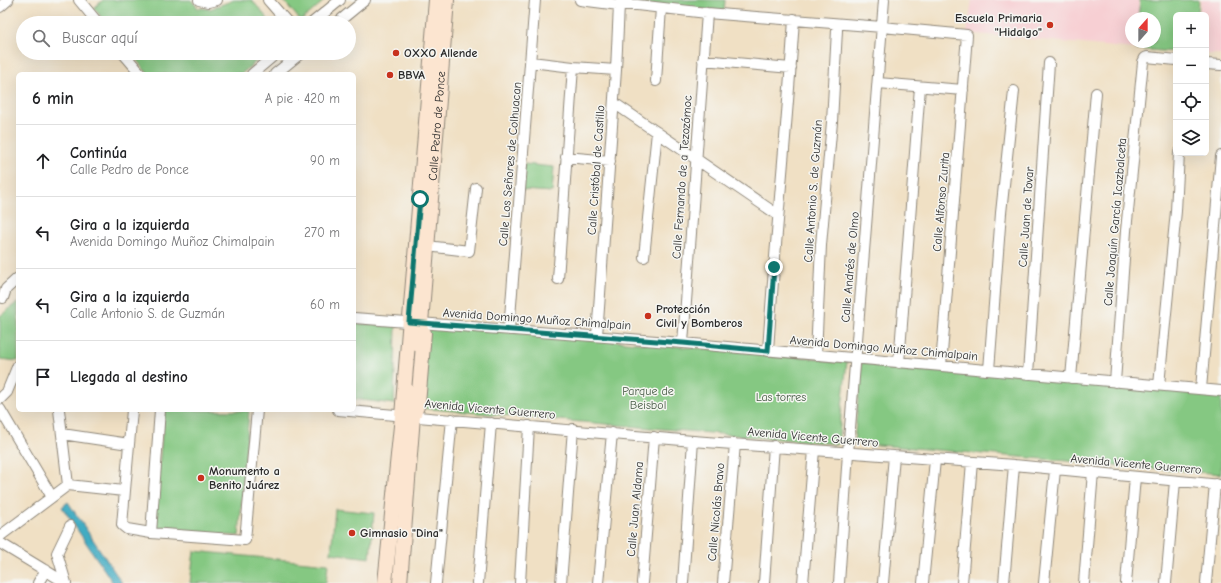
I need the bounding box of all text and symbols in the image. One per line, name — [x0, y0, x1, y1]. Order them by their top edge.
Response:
place label: Escuela Primaria "Hidalgo" — [955, 11, 1042, 39]
north arrow — [1125, 12, 1161, 48]
map controls — [1173, 12, 1209, 156]
button: + — [1173, 12, 1209, 48]
search box — [16, 16, 356, 60]
marker: Escuela Primaria "Hidalgo" — [1045, 20, 1055, 30]
icon: search — [30, 27, 52, 49]
text: Buscar aquí — [62, 29, 138, 47]
place label: OXXO Allende — [404, 46, 478, 60]
marker: OXXO Allende — [391, 48, 401, 58]
button: − — [1173, 48, 1209, 84]
place label: BBVA — [398, 68, 425, 82]
marker: BBVA — [385, 70, 395, 80]
street label: Calle Pedro de Ponce — [425, 71, 448, 181]
street label: Calle Los Señores de Colhuacan — [496, 81, 524, 247]
button: locate — [1173, 84, 1209, 120]
text: 6 min — [32, 89, 74, 108]
text: A pie · 420 m — [265, 91, 340, 106]
street label: Calle Fernando de a Tezozómoc — [669, 94, 695, 259]
street label: Calle Cristóbal de Castillo — [584, 105, 608, 235]
street label: Calle Antonio S. de Guzmán — [801, 119, 825, 263]
button: layers — [1173, 120, 1209, 156]
street label: Calle Joaquín García Icazbalceta — [1101, 137, 1129, 307]
text: Continúa — [70, 144, 127, 162]
icon: ahead — [32, 150, 54, 172]
street label: Calle Alfonso Zurita — [930, 152, 952, 252]
text: 90 m — [310, 153, 340, 168]
text: Calle Pedro de Ponce — [70, 162, 189, 177]
street label: Calle Juan de Tovar — [1016, 166, 1037, 268]
route start — [411, 190, 429, 208]
street label: Calle Andrés de Olmo — [838, 211, 862, 323]
text: Gira a la izquierda — [70, 216, 190, 234]
icon: left — [32, 222, 54, 244]
text: 270 m — [304, 225, 340, 240]
text: Avenida Domingo Muñoz Chimalpain — [70, 234, 275, 249]
route end — [765, 258, 783, 276]
text: Gira a la izquierda — [70, 288, 190, 306]
icon: left — [32, 294, 54, 316]
text: 60 m — [310, 297, 340, 312]
place label: Protección Civil y Bomberos — [656, 302, 742, 330]
street label: Avenida Domingo Muñoz Chimalpain — [442, 305, 632, 333]
text: Calle Antonio S. de Guzmán — [70, 306, 225, 321]
marker: Protección Civil y Bomberos — [643, 311, 653, 321]
street label: Avenida Domingo Muñoz Chimalpain — [789, 333, 979, 363]
icon: arrive — [32, 366, 54, 388]
text: Llegada al destino — [70, 368, 188, 386]
park label: Parque de Beisbol — [622, 384, 674, 412]
park label: Las torres — [756, 390, 806, 404]
street label: Avenida Vicente Guerrero — [424, 396, 556, 422]
street label: Avenida Vicente Guerrero — [747, 424, 879, 450]
street label: Avenida Vicente Guerrero — [1070, 451, 1202, 477]
street label: Calle Juan Aldama — [624, 461, 646, 557]
street label: Calle Nicolás Bravo — [705, 462, 727, 562]
place label: Monumento a Benito Juárez — [209, 464, 280, 492]
marker: Monumento a Benito Juárez — [196, 473, 206, 483]
place label: Gimnasio "Dina" — [360, 526, 443, 540]
marker: Gimnasio "Dina" — [347, 528, 357, 538]

